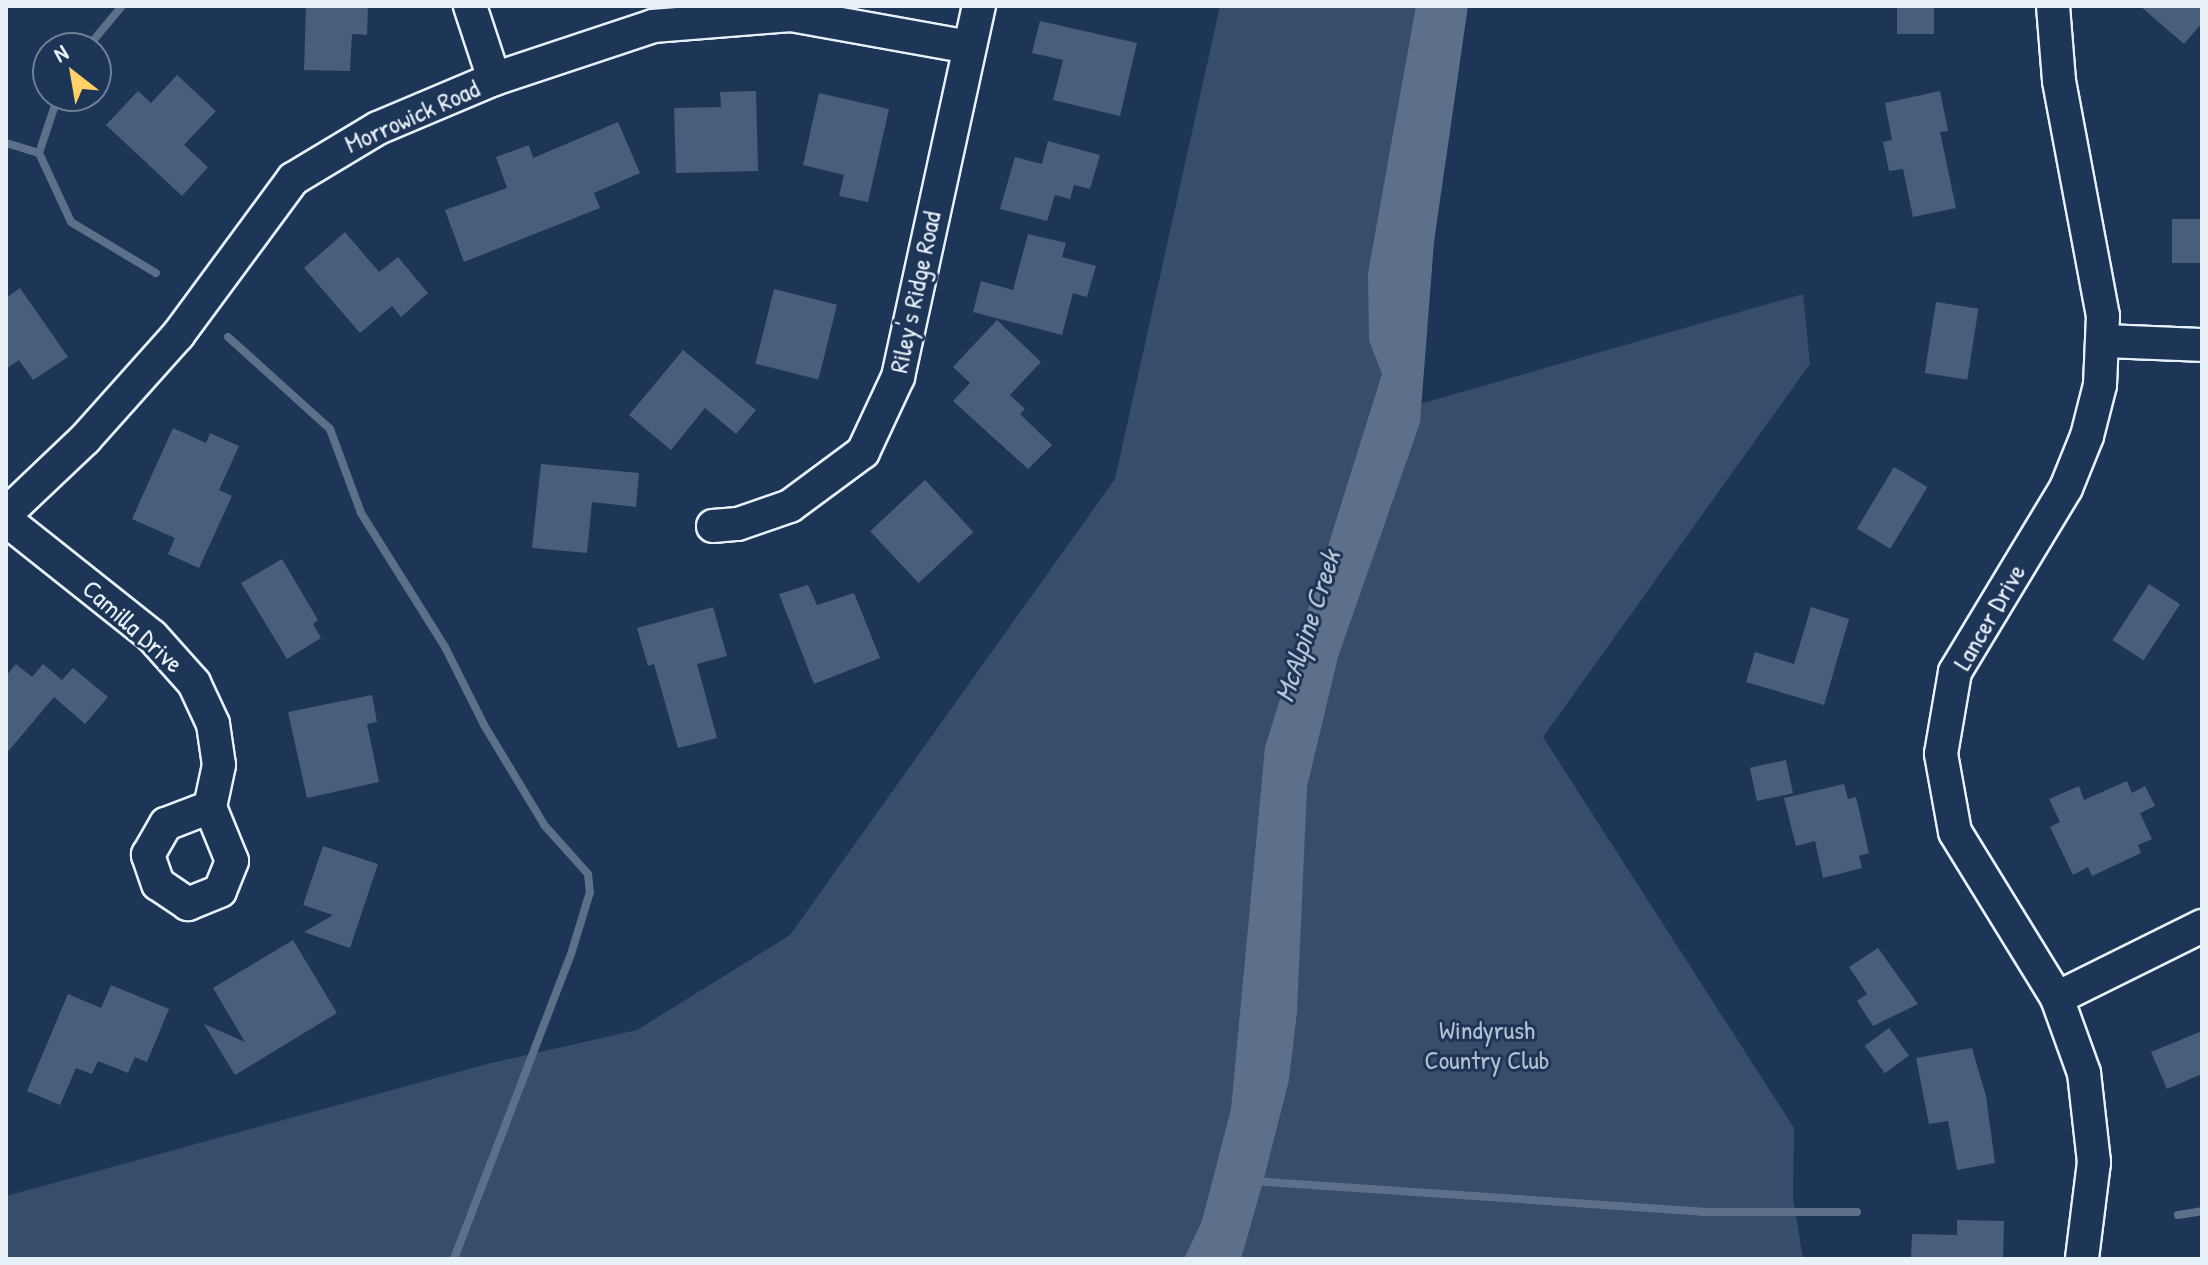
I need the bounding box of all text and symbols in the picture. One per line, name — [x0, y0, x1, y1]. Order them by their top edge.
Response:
north arrow — [32, 32, 112, 112]
text: N — [48, 37, 73, 69]
street label: Morrowick Road — [340, 73, 484, 159]
street label: Riley's Ridge Road — [883, 208, 947, 376]
water label: McAlpine Creek — [1267, 546, 1347, 706]
street label: Lancer Drive — [1946, 559, 2032, 675]
street label: Camilla Drive — [76, 573, 190, 679]
park label: Windyrush Country Club — [1424, 1014, 1550, 1076]

